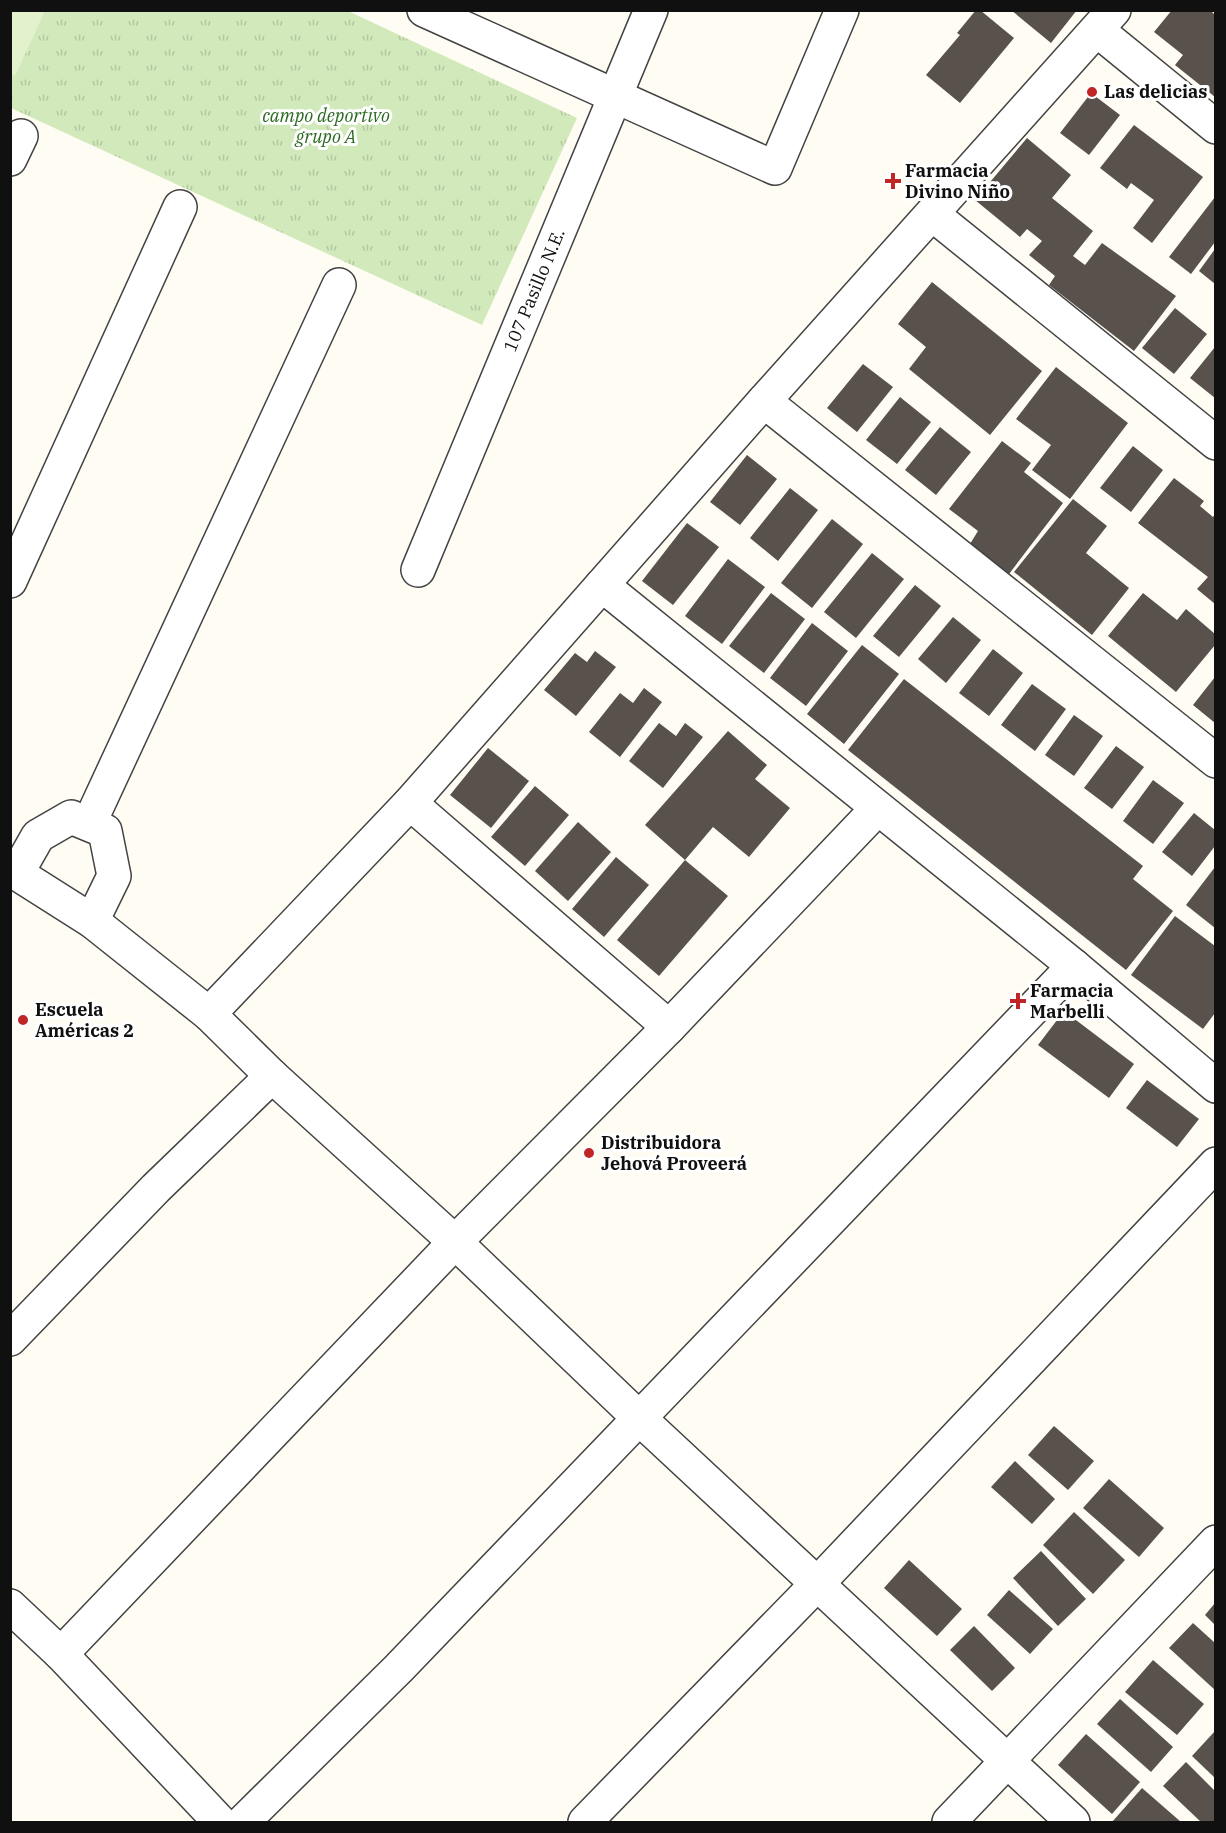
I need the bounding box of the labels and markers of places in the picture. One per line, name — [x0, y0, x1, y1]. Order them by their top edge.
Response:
place label: Las delicias — [1104, 80, 1207, 103]
marker: Las delicias — [1085, 85, 1099, 99]
place label: Farmacia Divino Niño — [905, 159, 1010, 203]
marker: Farmacia Divino Niño — [886, 174, 900, 188]
place label: Farmacia Marbelli — [1030, 979, 1114, 1023]
marker: Farmacia Marbelli — [1011, 994, 1025, 1008]
place label: Escuela Américas 2 — [35, 998, 134, 1042]
marker: Escuela Américas 2 — [16, 1013, 30, 1027]
place label: Distribuidora Jehová Proveerá — [601, 1131, 747, 1175]
marker: Distribuidora Jehová Proveerá — [582, 1146, 596, 1160]

